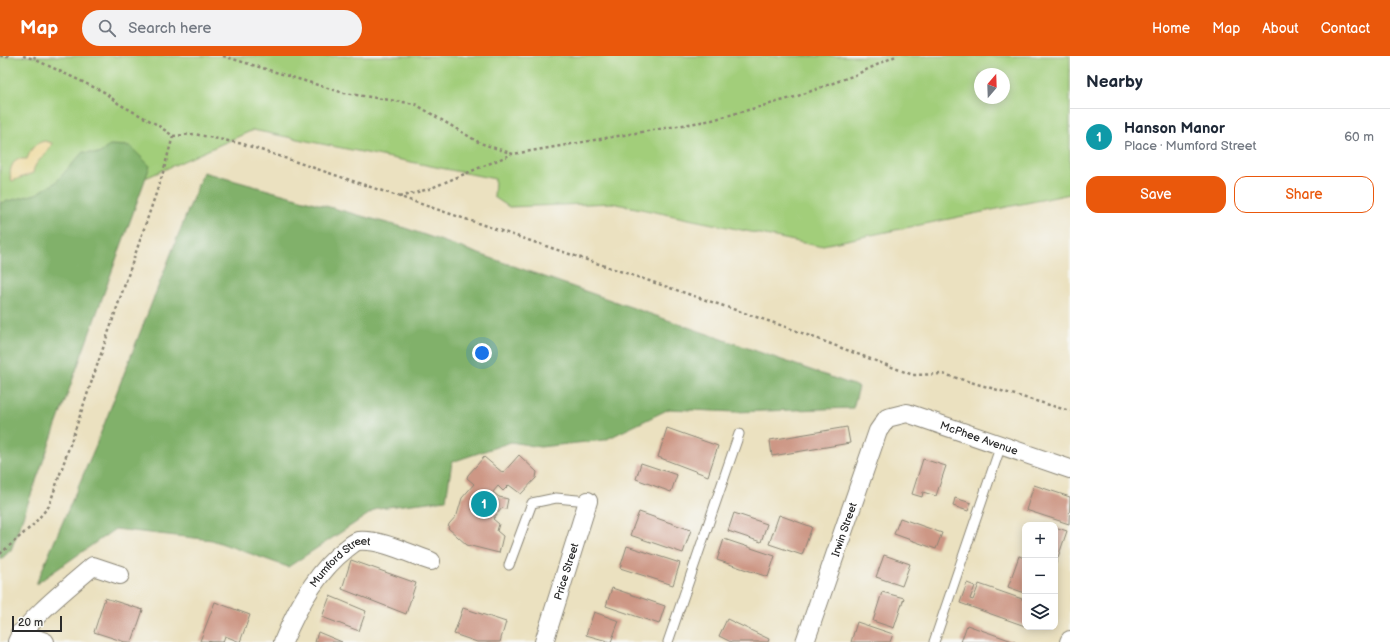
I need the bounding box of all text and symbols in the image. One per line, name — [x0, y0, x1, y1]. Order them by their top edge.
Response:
search box — [82, 10, 362, 46]
text: Map — [20, 17, 58, 40]
icon: search — [96, 17, 118, 39]
text: Search here — [128, 19, 211, 38]
text: Home — [1152, 20, 1190, 37]
text: Map — [1212, 20, 1240, 37]
text: About — [1262, 20, 1299, 37]
text: Contact — [1321, 20, 1370, 37]
north arrow — [974, 68, 1010, 104]
text: Nearby — [1086, 72, 1143, 92]
text: Hanson Manor — [1124, 119, 1225, 138]
text: 1 — [1096, 129, 1102, 145]
text: 60 m — [1344, 129, 1374, 145]
text: Place · Mumford Street — [1124, 138, 1257, 154]
button: Save — [1086, 176, 1226, 213]
button: Share — [1234, 176, 1374, 213]
your location — [472, 343, 492, 363]
street label: McPhee Avenue — [938, 419, 1020, 458]
pin: 1 — [471, 489, 497, 519]
street label: Irwin Street — [829, 500, 860, 559]
map controls — [1022, 522, 1058, 630]
button: + — [1022, 522, 1058, 558]
street label: Mumford Street — [307, 534, 372, 590]
street label: Price Street — [552, 541, 582, 602]
button: − — [1022, 558, 1058, 594]
button: layers — [1022, 594, 1058, 630]
scale bar — [12, 614, 62, 633]
text: 20 m — [18, 616, 43, 629]

